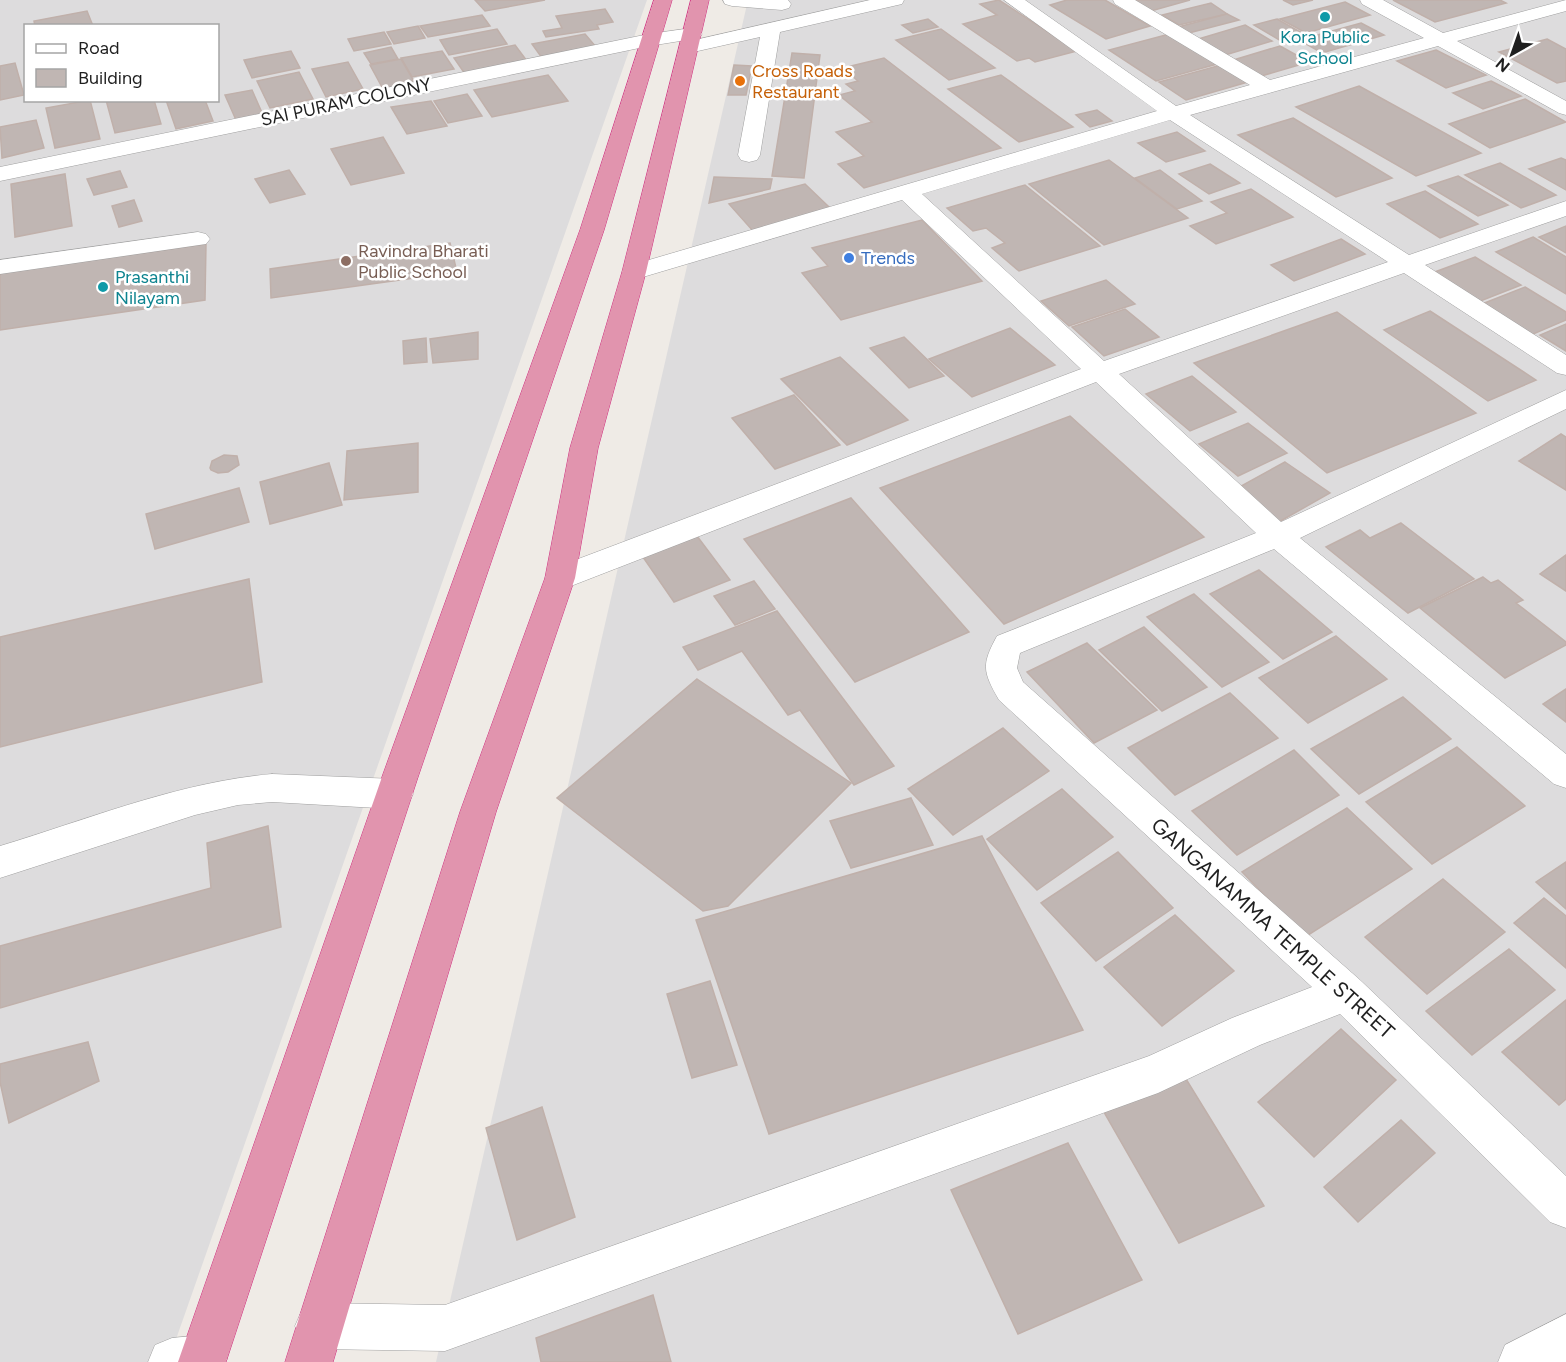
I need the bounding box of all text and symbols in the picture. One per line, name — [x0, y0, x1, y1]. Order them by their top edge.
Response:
marker: Kora Public School — [1318, 10, 1332, 24]
legend — [24, 24, 219, 102]
north arrow — [1482, 24, 1542, 84]
place label: Kora Public School — [1280, 26, 1370, 69]
text: Road — [78, 37, 119, 59]
text: N — [1492, 54, 1514, 76]
place label: Cross Roads Restaurant — [752, 60, 853, 103]
text: Building — [78, 67, 143, 89]
street label: SAI PURAM COLONY — [259, 73, 433, 131]
marker: Cross Roads Restaurant — [733, 74, 747, 88]
place label: Ravindra Bharati Public School — [358, 240, 489, 283]
place label: Trends — [861, 247, 915, 269]
marker: Trends — [842, 251, 856, 265]
marker: Ravindra Bharati Public School — [339, 254, 353, 268]
place label: Prasanthi Nilayam — [115, 266, 189, 309]
marker: Prasanthi Nilayam — [96, 280, 110, 294]
street label: GANGANAMMA TEMPLE STREET — [1146, 812, 1400, 1044]

